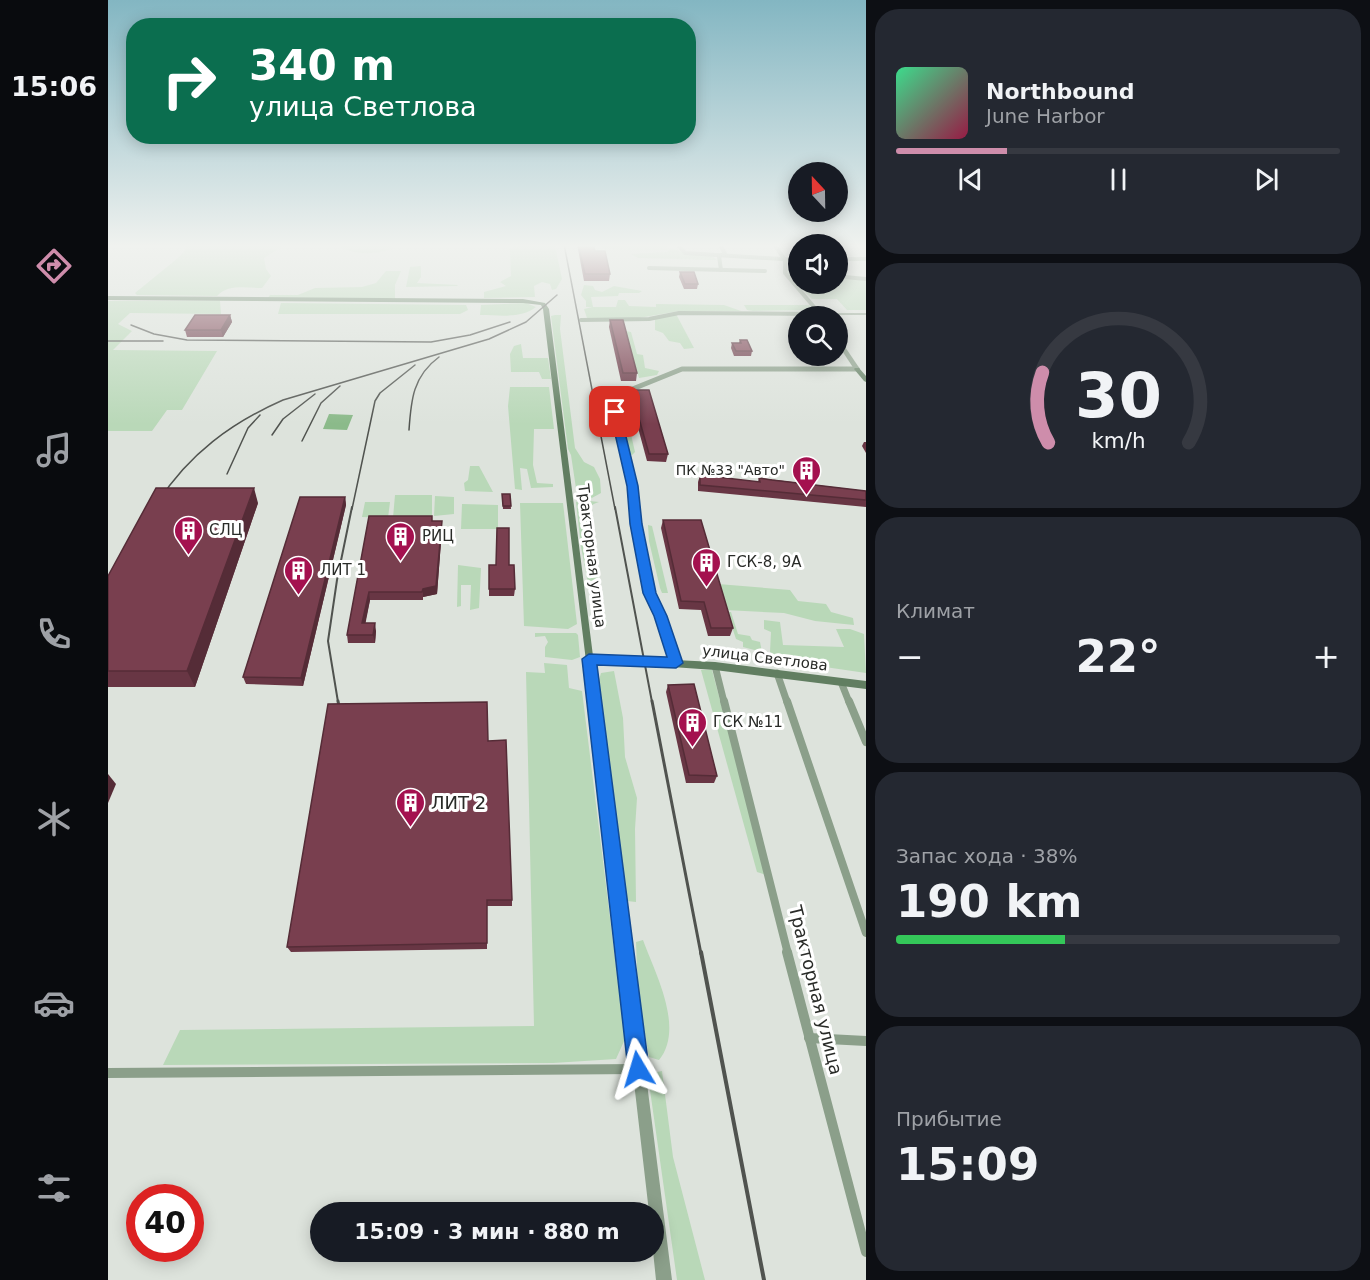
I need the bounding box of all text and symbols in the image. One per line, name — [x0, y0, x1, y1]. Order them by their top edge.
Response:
text: 340 m — [249, 41, 395, 90]
icon: right — [150, 42, 228, 120]
text: 15:06 — [11, 71, 97, 102]
text: Northbound — [986, 79, 1135, 104]
text: улица Светлова — [249, 91, 477, 122]
text: June Harbor — [986, 104, 1105, 128]
north arrow — [788, 162, 848, 222]
map controls — [788, 162, 848, 366]
icon: previous — [954, 163, 987, 196]
icon: pause — [1102, 163, 1135, 196]
icon: next — [1250, 163, 1283, 196]
button: sound — [788, 234, 848, 294]
icon: directions — [33, 245, 75, 287]
button: search — [788, 306, 848, 366]
text: 30 — [1075, 359, 1161, 432]
pin — [589, 386, 640, 437]
icon: arrive — [598, 395, 631, 428]
text: km/h — [1091, 428, 1145, 453]
icon: music — [33, 429, 75, 471]
building icon: ПК №33 "Авто" — [790, 454, 822, 496]
place label: ПК №33 "Авто" — [676, 462, 785, 478]
street label: Тракторная улица — [574, 482, 610, 629]
building icon: СЛЦ — [172, 514, 204, 556]
building icon: РИЦ — [385, 520, 417, 562]
place label: СЛЦ — [209, 521, 243, 539]
place label: РИЦ — [422, 527, 454, 545]
building icon: ГСК-8, 9А — [690, 546, 722, 588]
place label: ГСК-8, 9А — [727, 553, 802, 571]
building icon: ЛИТ 1 — [283, 554, 315, 596]
place label: ЛИТ 1 — [320, 561, 366, 579]
text: Климат — [896, 599, 975, 623]
icon: phone — [33, 613, 75, 655]
text: 22° — [1075, 630, 1161, 683]
text: − — [896, 637, 924, 676]
text: + — [1312, 637, 1340, 676]
street label: улица Светлова — [701, 641, 829, 675]
building icon: ГСК №11 — [676, 706, 708, 748]
place label: ГСК №11 — [713, 713, 783, 731]
building icon: ЛИТ 2 — [394, 786, 426, 828]
place label: ЛИТ 2 — [431, 792, 486, 813]
icon: climate — [33, 798, 75, 840]
text: Запас хода · 38% — [896, 844, 1077, 868]
text: 190 km — [896, 875, 1082, 928]
street label: Тракторная улица — [785, 902, 847, 1077]
icon: car — [33, 982, 75, 1024]
position arrow — [606, 1037, 670, 1101]
text: Прибытие — [896, 1107, 1002, 1131]
text: 15:09 — [896, 1138, 1039, 1191]
icon: filters — [33, 1167, 75, 1209]
speed limit sign: 40 — [126, 1184, 204, 1262]
text: 15:09 · 3 мин · 880 m — [354, 1219, 620, 1244]

